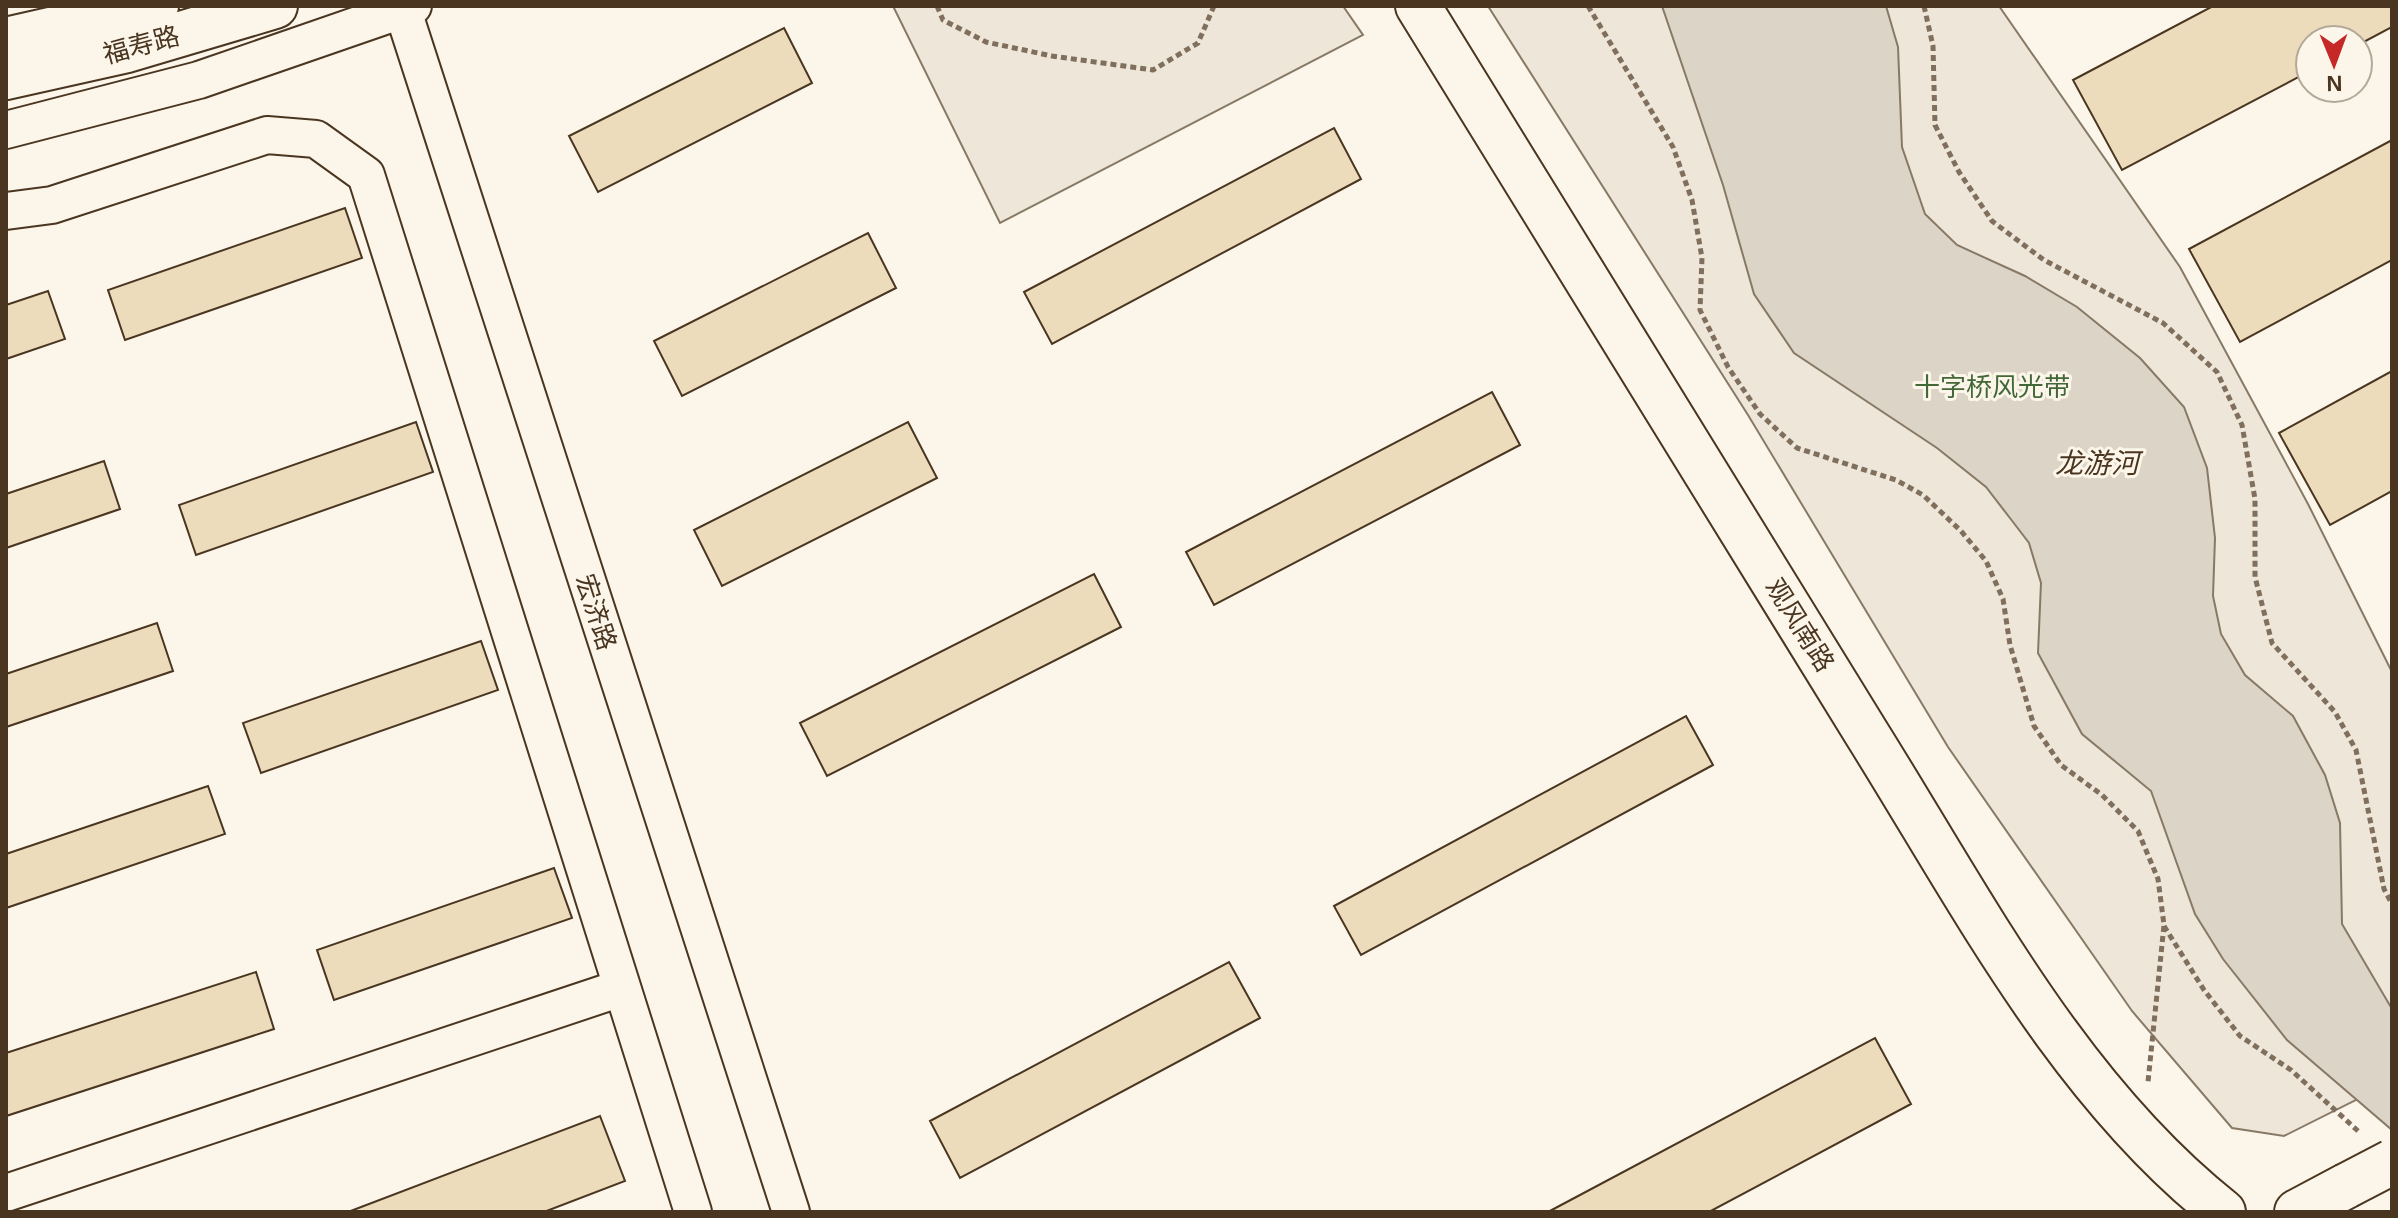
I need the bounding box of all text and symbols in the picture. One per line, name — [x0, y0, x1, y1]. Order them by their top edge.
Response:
street label: 福寿路 — [99, 20, 183, 70]
north arrow — [2294, 24, 2374, 104]
text: N — [2326, 71, 2343, 96]
park label: 十字桥风光带 — [1914, 372, 2070, 402]
water label: 龙游河 — [2055, 448, 2144, 479]
street label: 宏济路 — [570, 570, 622, 654]
street label: 观风南路 — [1760, 573, 1840, 677]

